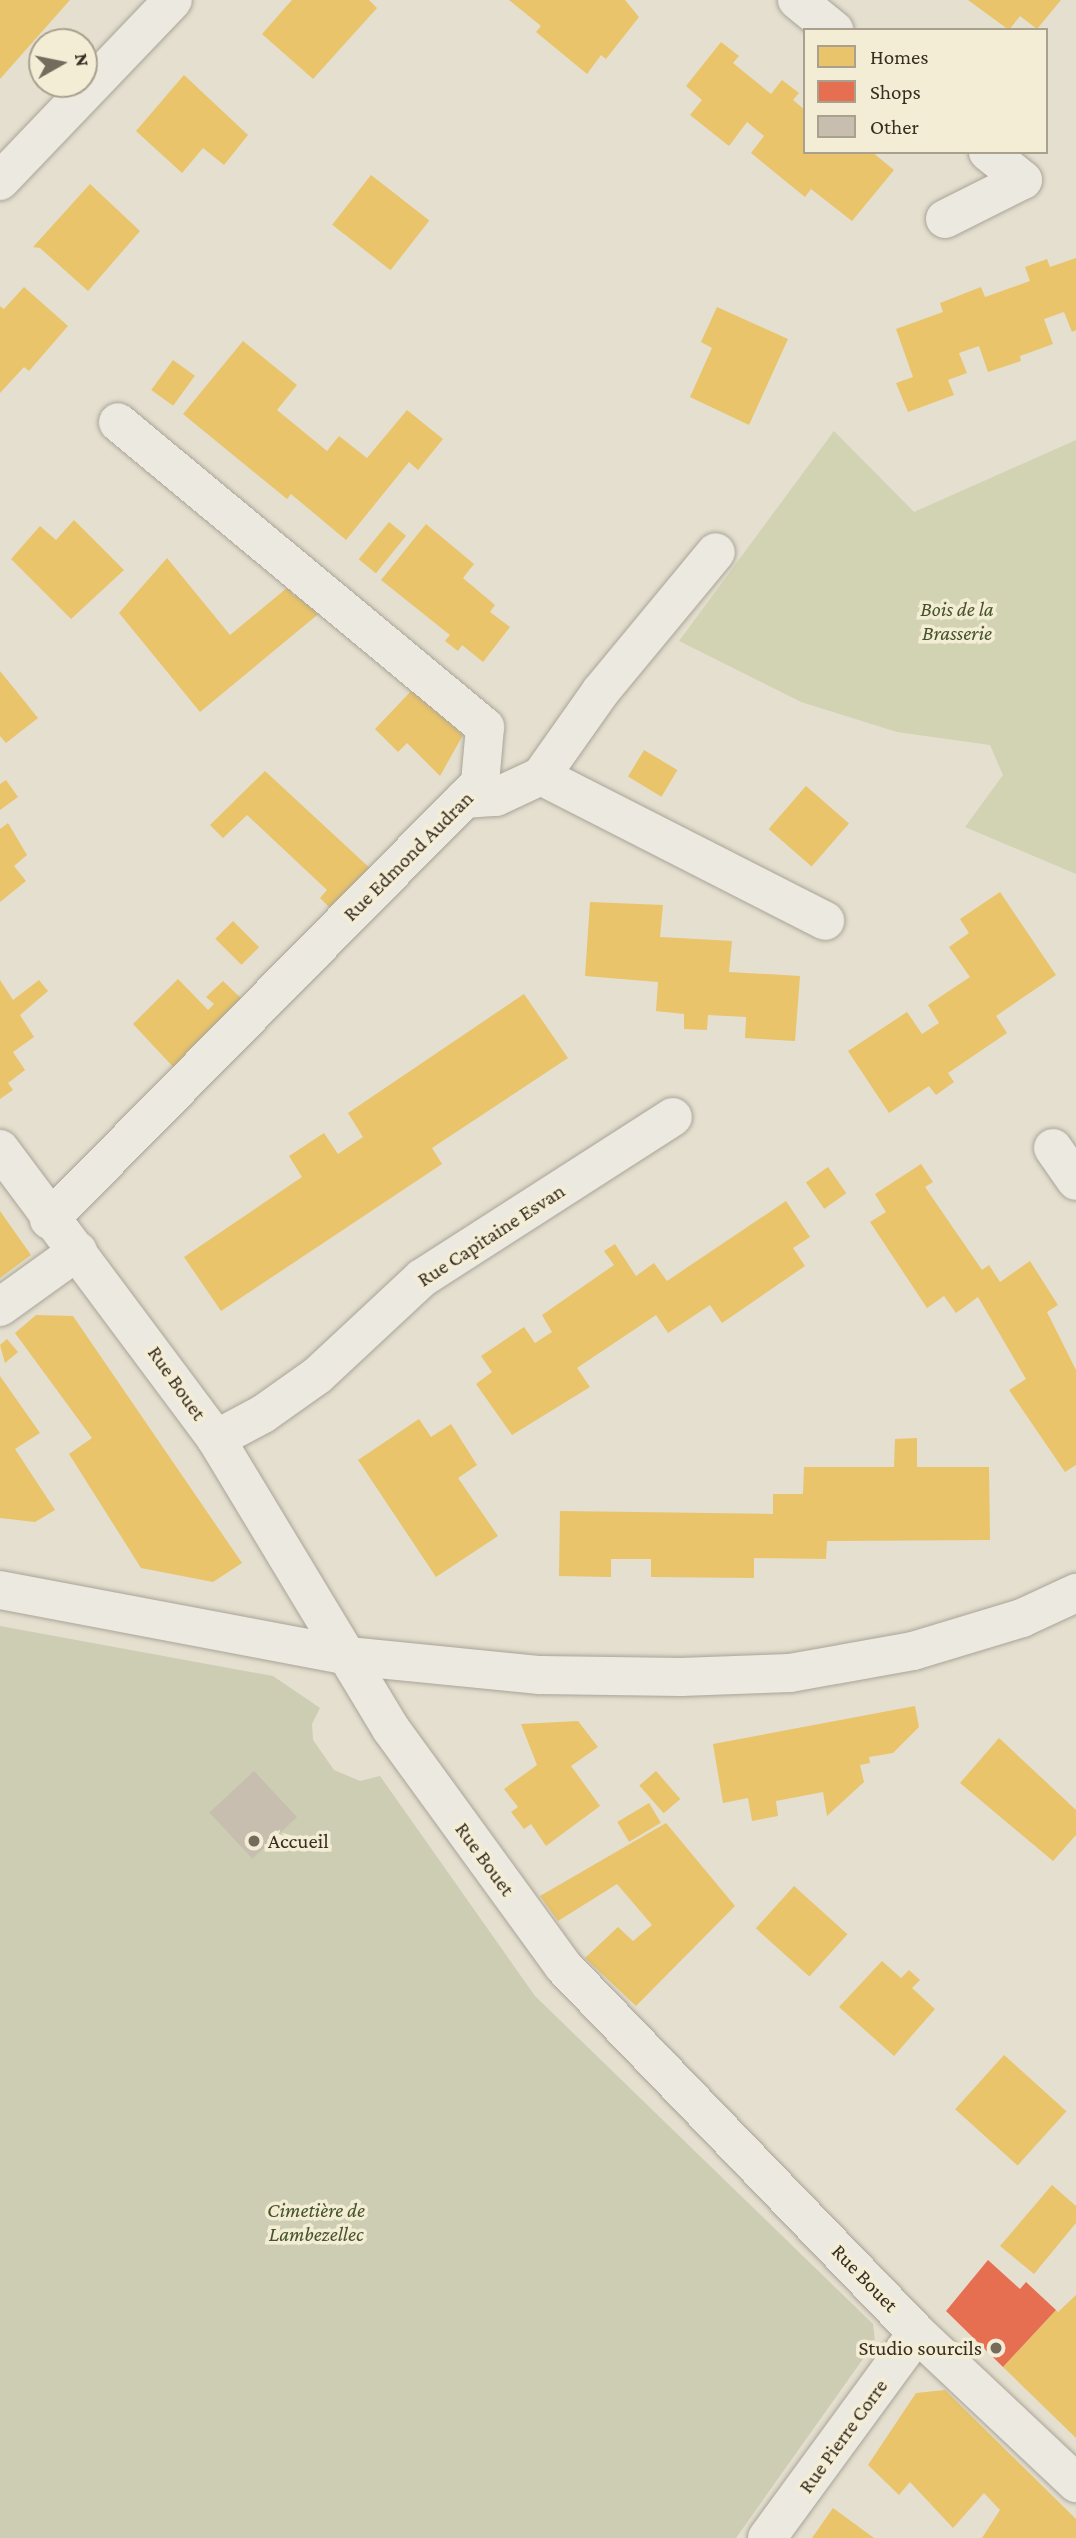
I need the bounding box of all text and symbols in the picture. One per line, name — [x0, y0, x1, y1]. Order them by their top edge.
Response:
north arrow — [28, 28, 98, 98]
legend — [803, 28, 1048, 154]
text: Homes — [870, 45, 929, 69]
text: N — [71, 52, 94, 68]
text: Shops — [870, 80, 921, 104]
text: Other — [870, 115, 919, 139]
park label: Bois de la Brasserie — [920, 596, 994, 646]
street label: Rue Edmond Audran — [338, 786, 478, 926]
street label: Rue Capitaine Esvan — [413, 1178, 569, 1292]
street label: Rue Bouet — [142, 1341, 212, 1425]
street label: Rue Bouet — [450, 1817, 520, 1901]
place label: Accueil — [268, 1828, 329, 1854]
marker: Accueil — [246, 1833, 262, 1849]
park label: Cimetière de Lambezellec — [267, 2197, 365, 2247]
street label: Rue Bouet — [826, 2239, 904, 2317]
place label: Studio sourcils — [858, 2335, 982, 2361]
marker: Studio sourcils — [988, 2340, 1004, 2356]
street label: Rue Pierre Corre — [793, 2374, 893, 2498]

